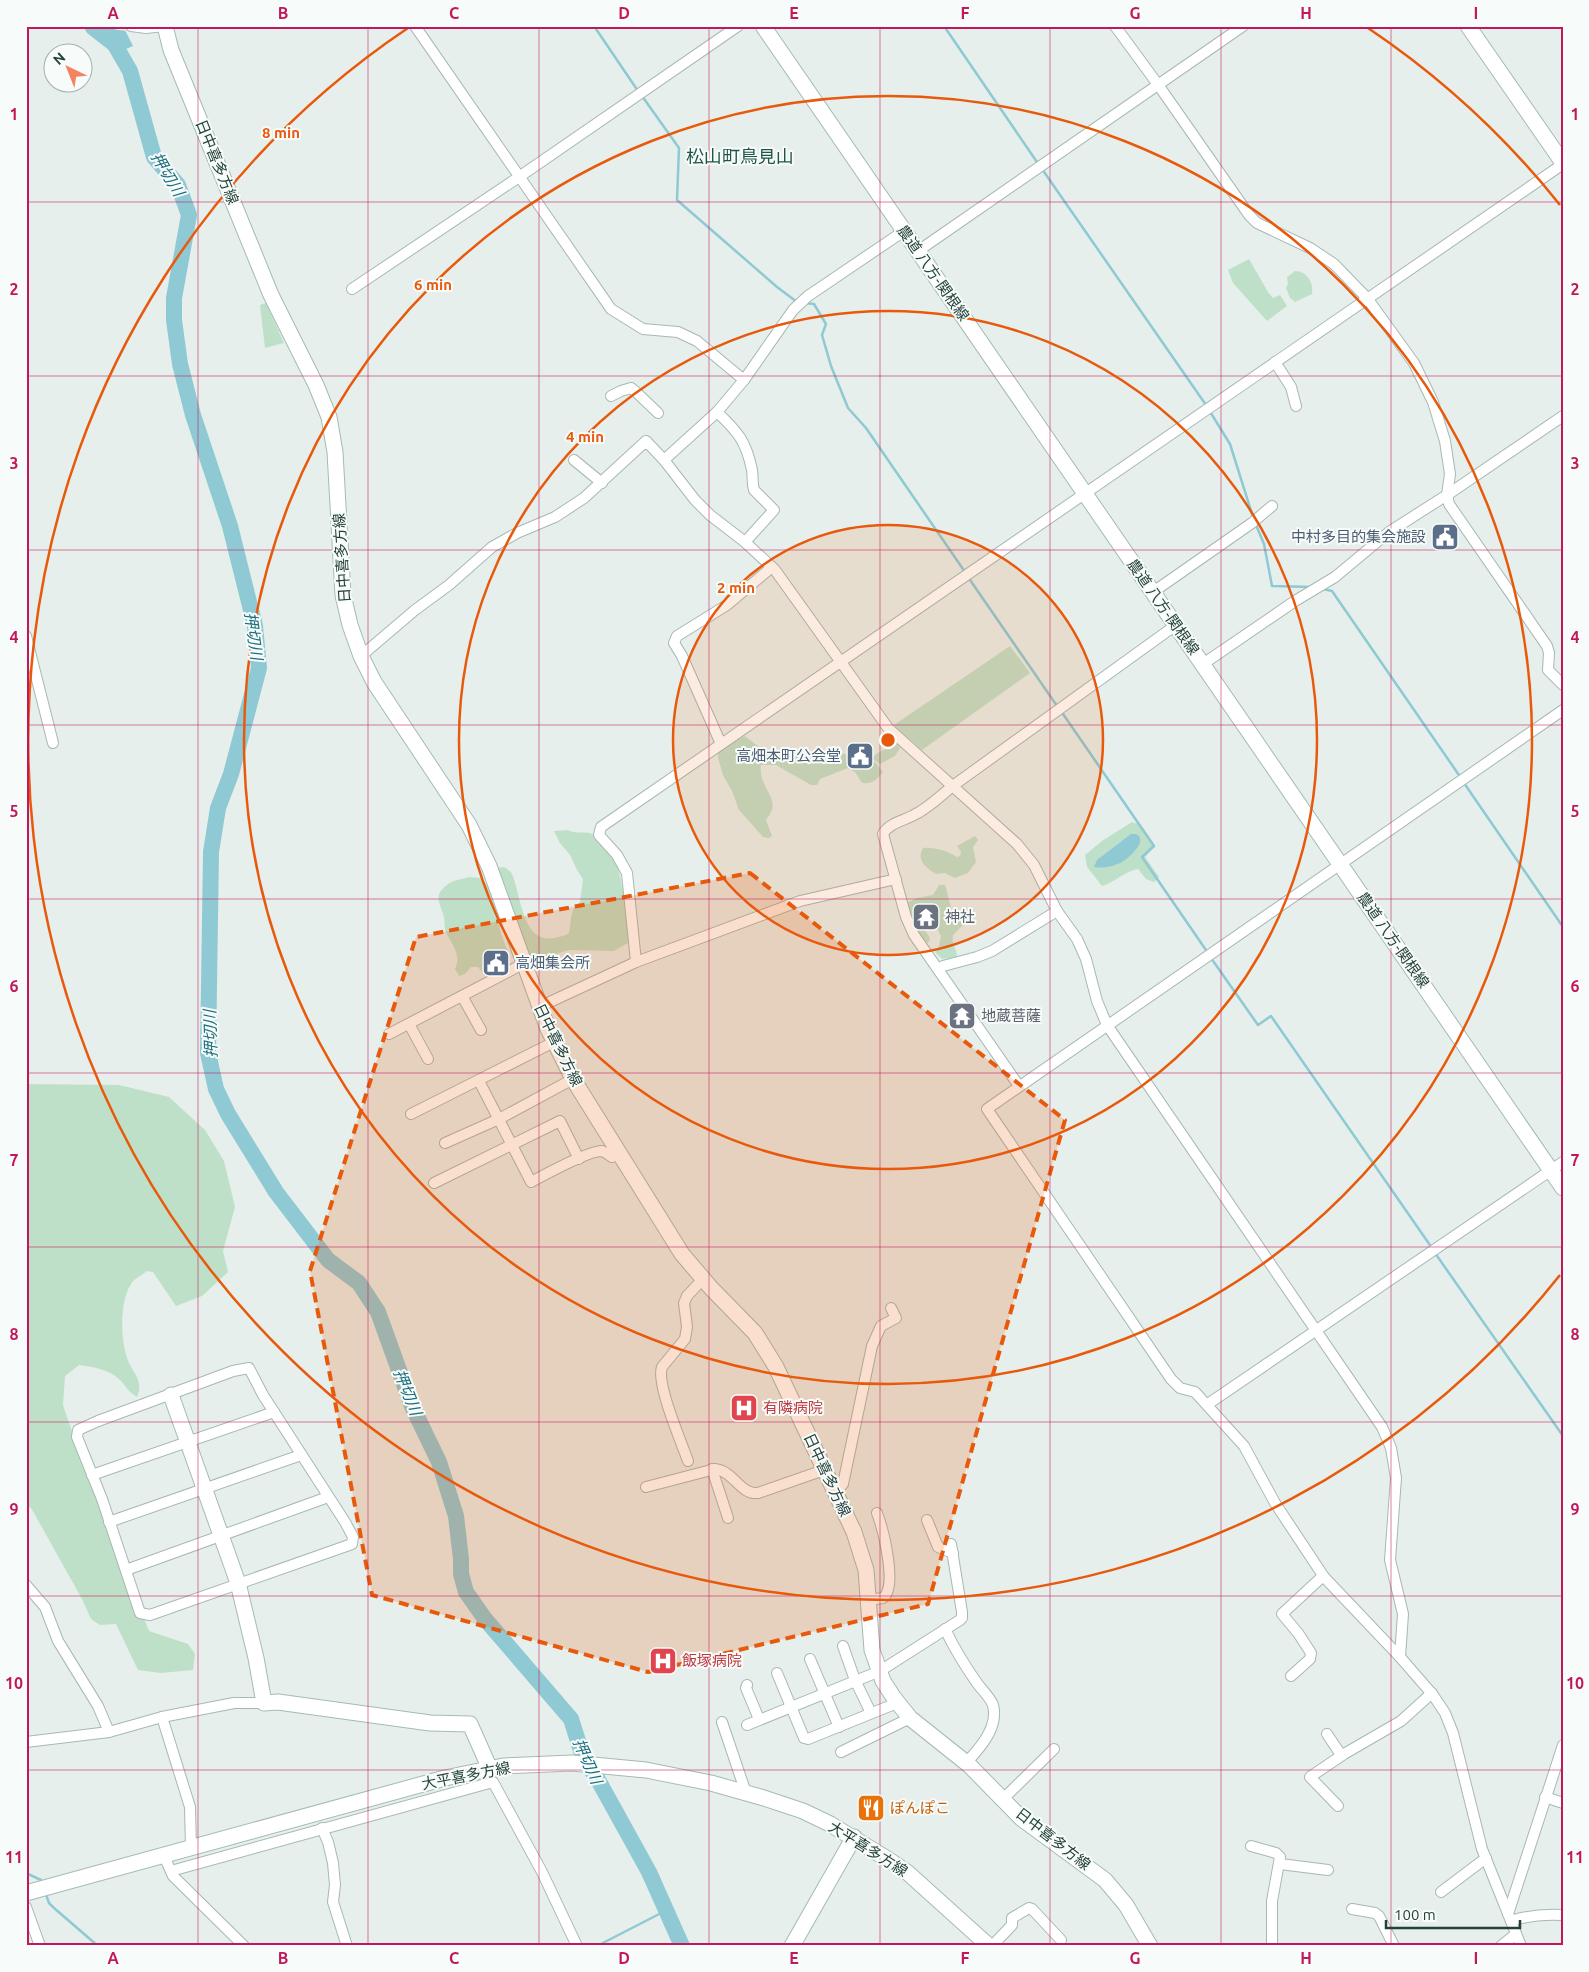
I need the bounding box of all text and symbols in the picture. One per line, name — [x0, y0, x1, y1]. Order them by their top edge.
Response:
text: A — [107, 4, 119, 22]
text: B — [278, 4, 288, 22]
text: C — [449, 4, 459, 22]
text: D — [618, 4, 630, 22]
text: E — [789, 4, 799, 22]
text: F — [961, 4, 970, 22]
text: G — [1129, 4, 1141, 22]
text: H — [1300, 4, 1312, 22]
text: I — [1474, 4, 1478, 22]
north arrow — [42, 42, 92, 92]
text: N — [50, 49, 68, 68]
text: 1 — [9, 105, 19, 123]
text: 1 — [1570, 105, 1580, 123]
street label: 日中喜多方線 — [193, 117, 242, 207]
text: 8 min — [262, 124, 300, 141]
district label: 松山町鳥見山 — [686, 146, 794, 166]
water label: 押切川 — [148, 149, 189, 201]
street label: 農道 八方-関根線 — [894, 222, 973, 324]
text: 6 min — [414, 276, 452, 293]
text: 2 — [9, 280, 19, 298]
text: 2 — [1570, 280, 1580, 298]
text: 4 min — [566, 428, 604, 445]
text: 3 — [9, 454, 19, 472]
text: 3 — [1570, 454, 1580, 472]
street label: 日中喜多方線 — [330, 513, 353, 604]
public building icon: 中村多目的集会施設 — [1430, 522, 1460, 552]
place label: 中村多目的集会施設 — [1291, 528, 1426, 545]
street label: 農道 八方-関根線 — [1124, 556, 1203, 658]
text: 2 min — [717, 579, 755, 596]
water label: 押切川 — [242, 611, 267, 663]
text: 4 — [9, 628, 19, 646]
text: 4 — [1570, 628, 1580, 646]
centre of rings — [879, 731, 897, 749]
public building icon: 高畑本町公会堂 — [845, 741, 875, 771]
place label: 高畑本町公会堂 — [736, 747, 841, 764]
text: 5 — [9, 802, 19, 820]
text: 5 — [1570, 802, 1580, 820]
street label: 農道 八方-関根線 — [1354, 889, 1433, 991]
temple icon: 神社 — [911, 902, 941, 932]
place label: 神社 — [945, 908, 975, 925]
public building icon: 高畑集会所 — [481, 948, 511, 978]
place label: 高畑集会所 — [515, 954, 590, 971]
text: 6 — [9, 977, 19, 995]
text: 6 — [1570, 977, 1580, 995]
street label: 日中喜多方線 — [531, 1001, 586, 1089]
temple icon: 地蔵菩薩 — [947, 1001, 977, 1031]
place label: 地蔵菩薩 — [981, 1007, 1041, 1024]
water label: 押切川 — [200, 1008, 220, 1058]
text: 7 — [9, 1151, 19, 1169]
text: 7 — [1570, 1151, 1580, 1169]
text: 8 — [9, 1325, 19, 1343]
text: 8 — [1570, 1325, 1580, 1343]
water label: 押切川 — [391, 1366, 426, 1419]
hospital icon: 有隣病院 — [729, 1393, 759, 1423]
place label: 有隣病院 — [763, 1399, 823, 1416]
street label: 日中喜多方線 — [801, 1430, 854, 1519]
text: 9 — [9, 1500, 19, 1518]
text: 9 — [1570, 1500, 1580, 1518]
hospital icon: 飯塚病院 — [648, 1646, 678, 1676]
place label: 飯塚病院 — [682, 1652, 742, 1669]
text: 10 — [5, 1674, 23, 1692]
text: 10 — [1566, 1674, 1584, 1692]
water label: 押切川 — [570, 1735, 607, 1788]
street label: 大平喜多方線 — [420, 1759, 512, 1792]
restaurant icon: ぽんぽこ — [856, 1793, 886, 1823]
place label: ぽんぽこ — [890, 1799, 950, 1816]
street label: 日中喜多方線 — [1013, 1804, 1094, 1873]
street label: 大平喜多方線 — [826, 1818, 911, 1880]
text: 11 — [5, 1848, 23, 1866]
text: 11 — [1566, 1848, 1584, 1866]
scale bar — [1386, 1897, 1520, 1929]
text: 100 m — [1394, 1906, 1436, 1923]
text: A — [107, 1949, 119, 1967]
text: B — [278, 1949, 288, 1967]
text: C — [449, 1949, 459, 1967]
text: D — [618, 1949, 630, 1967]
text: E — [789, 1949, 799, 1967]
text: F — [961, 1949, 970, 1967]
text: G — [1129, 1949, 1141, 1967]
text: H — [1300, 1949, 1312, 1967]
text: I — [1474, 1949, 1478, 1967]

